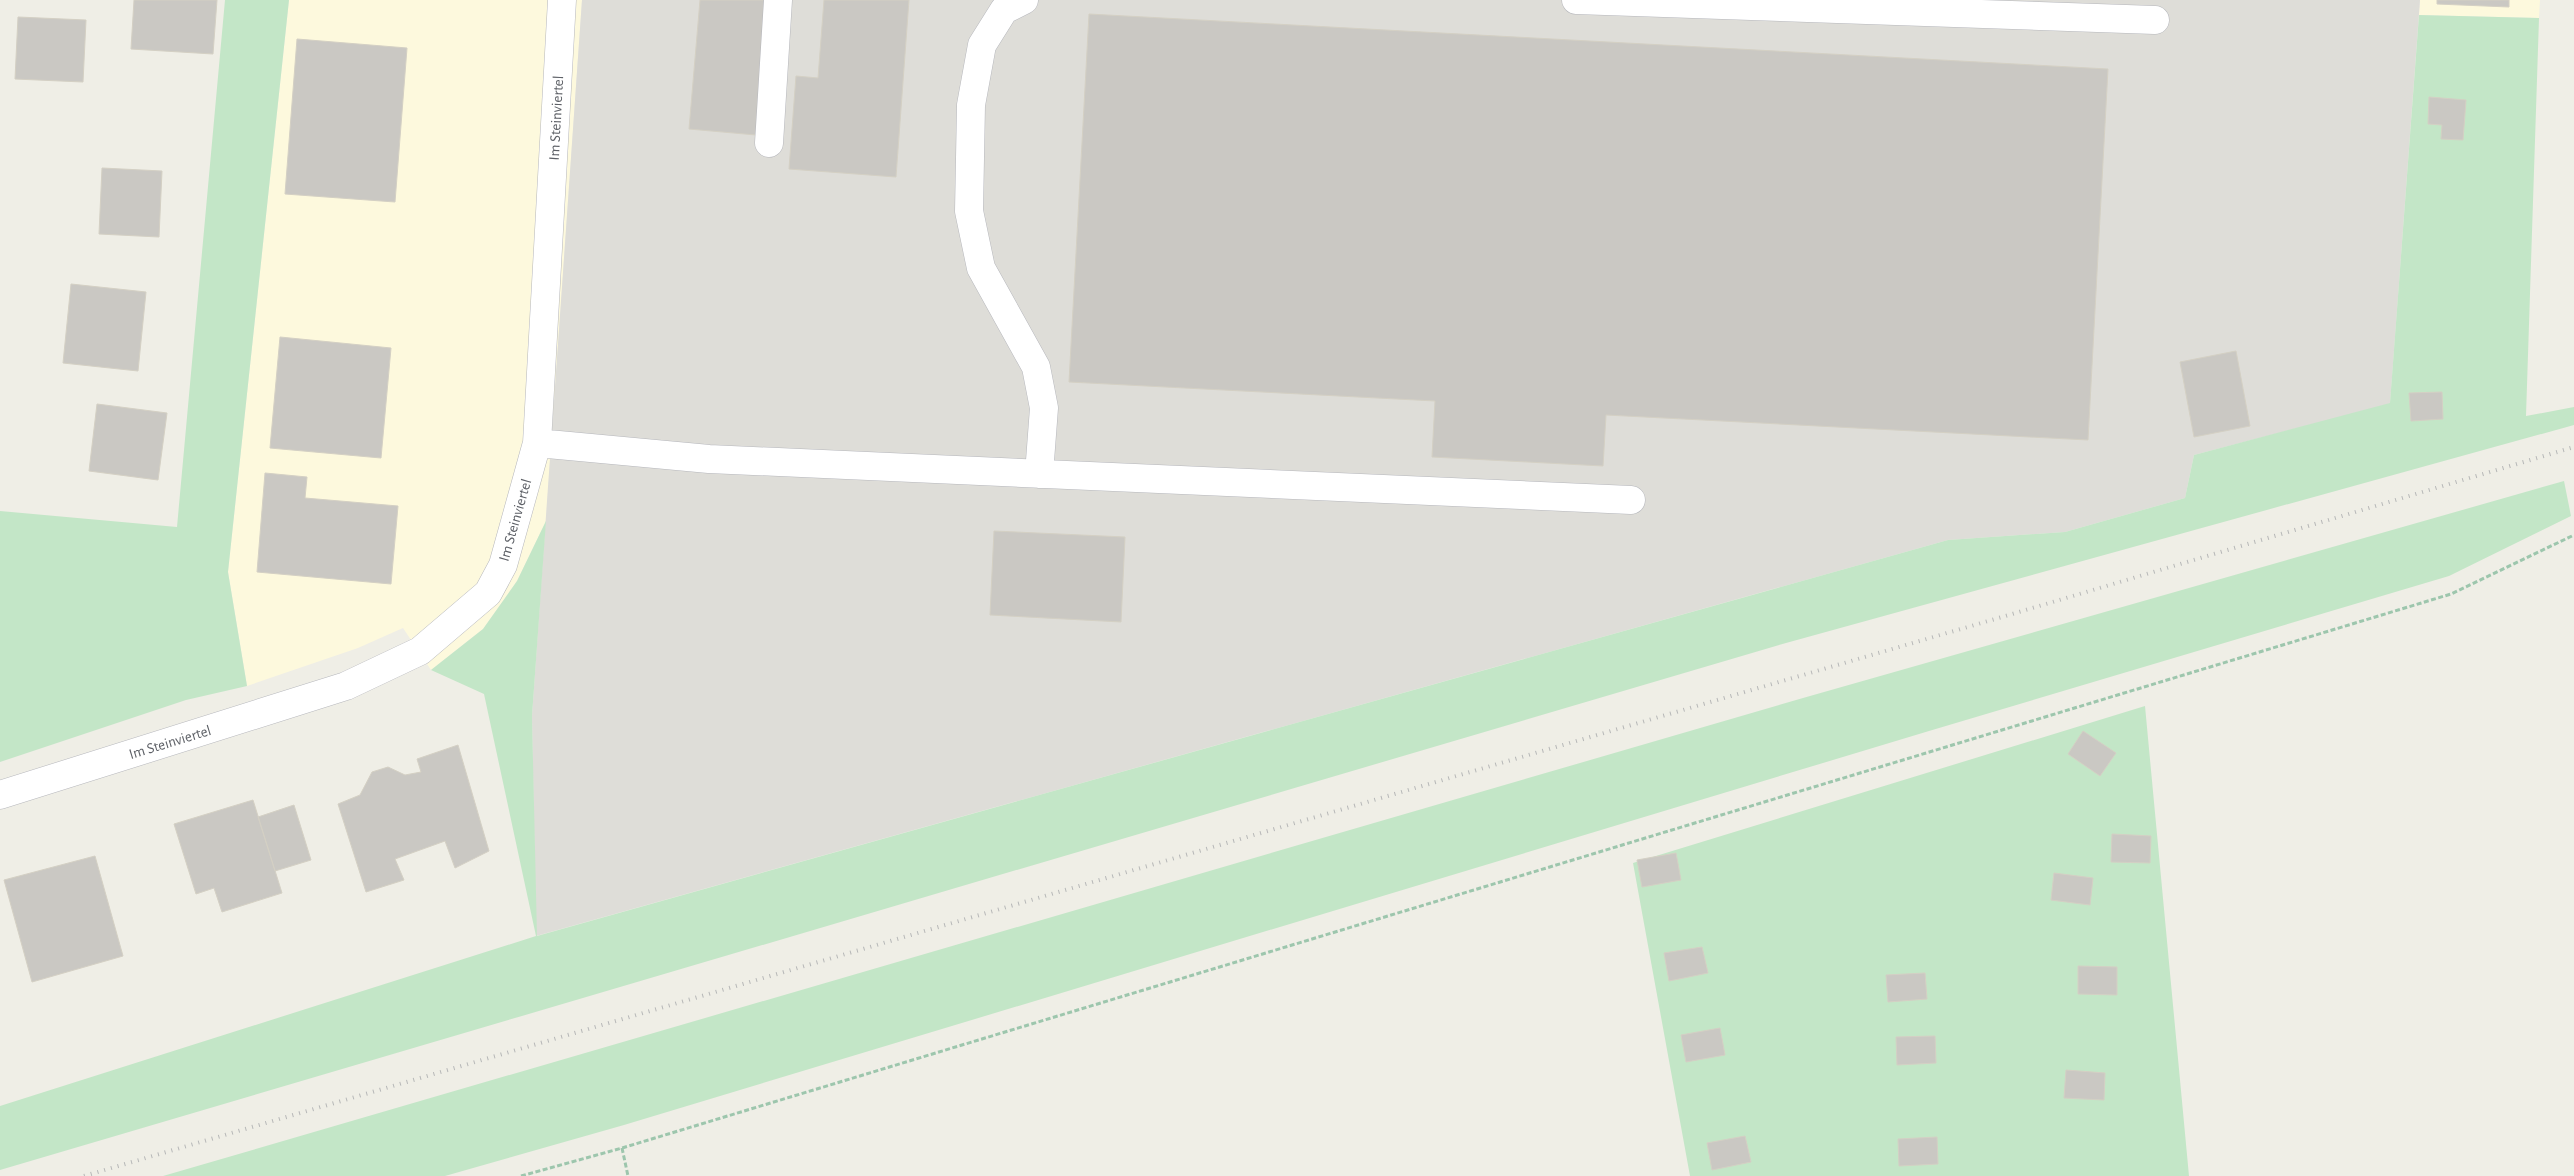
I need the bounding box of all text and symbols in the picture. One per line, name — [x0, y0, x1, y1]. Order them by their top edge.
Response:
street label: Im Steinviertel — [547, 75, 566, 161]
street label: Im Steinviertel — [497, 477, 534, 563]
street label: Im Steinviertel — [127, 723, 213, 762]

